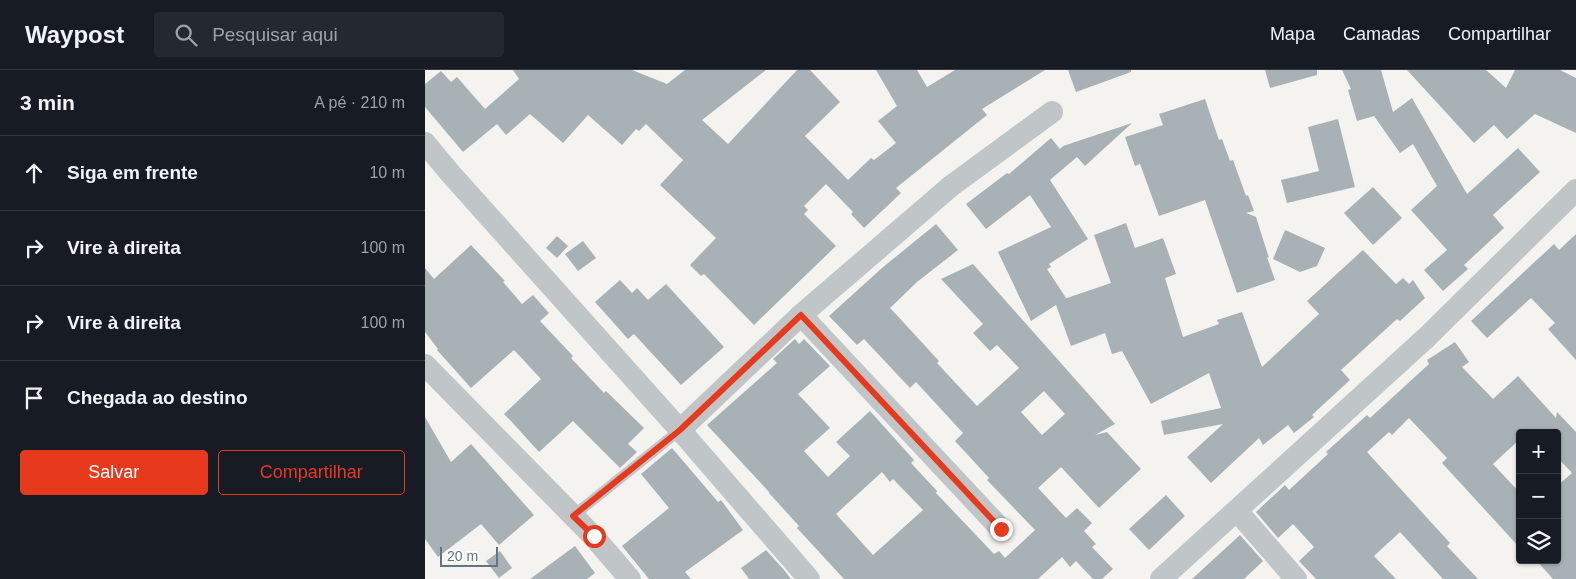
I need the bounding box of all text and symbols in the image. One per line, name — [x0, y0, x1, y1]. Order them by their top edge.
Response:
search box — [154, 12, 504, 57]
text: Waypost — [25, 21, 124, 48]
icon: search — [172, 21, 200, 49]
text: Pesquisar aqui — [212, 24, 338, 45]
text: Mapa — [1270, 24, 1315, 44]
text: Camadas — [1343, 24, 1420, 44]
text: Compartilhar — [1448, 24, 1551, 44]
text: 3 min — [20, 91, 75, 114]
text: A pé · 210 m — [314, 94, 405, 111]
icon: ahead — [20, 159, 48, 187]
text: Siga em frente — [67, 162, 198, 183]
text: 10 m — [369, 164, 405, 181]
icon: right — [20, 234, 48, 262]
text: Vire à direita — [67, 237, 181, 258]
text: 100 m — [361, 239, 405, 256]
icon: right — [20, 309, 48, 337]
text: Vire à direita — [67, 312, 181, 333]
text: 100 m — [361, 314, 405, 331]
icon: arrive — [20, 384, 48, 412]
text: Chegada ao destino — [67, 387, 248, 408]
map controls — [1516, 429, 1561, 564]
button: + — [1516, 429, 1561, 474]
button: Salvar — [20, 450, 208, 495]
button: Compartilhar — [218, 450, 405, 495]
button: − — [1516, 474, 1561, 519]
route end — [990, 518, 1013, 541]
button: layers — [1516, 519, 1561, 564]
route start — [583, 525, 606, 548]
scale bar — [440, 544, 497, 567]
text: 20 m — [447, 548, 478, 564]

